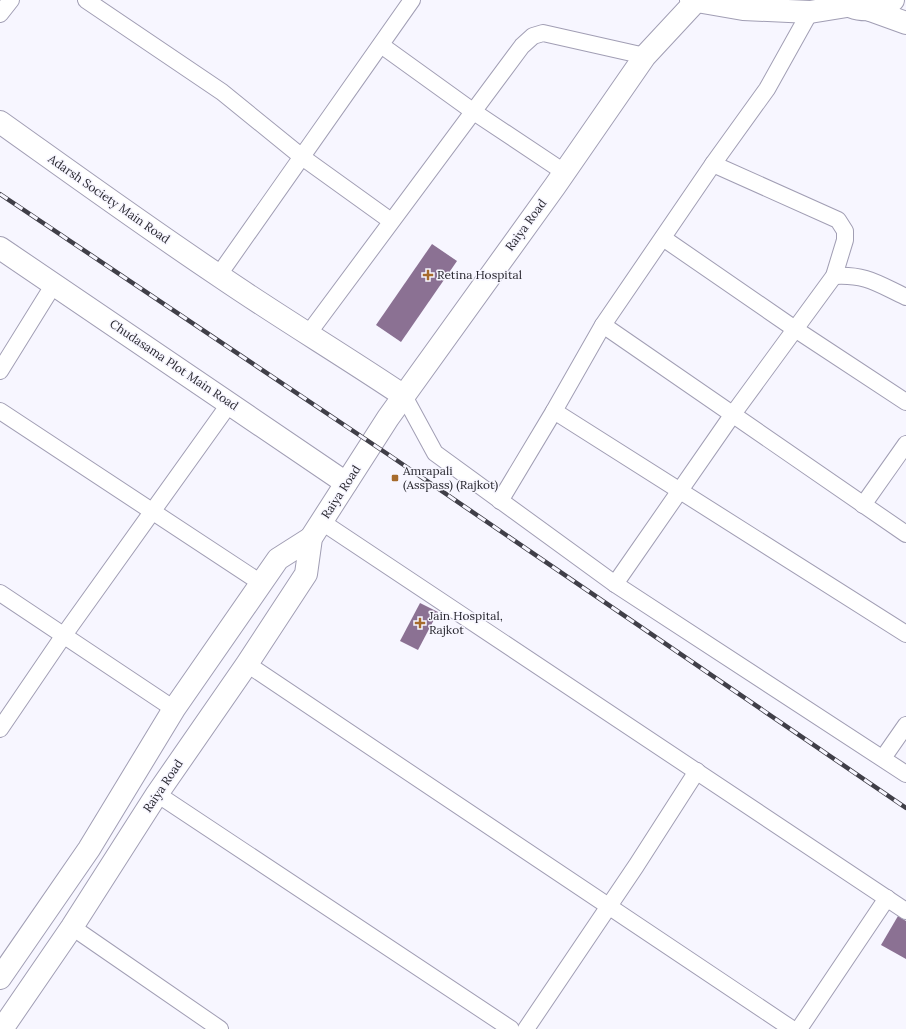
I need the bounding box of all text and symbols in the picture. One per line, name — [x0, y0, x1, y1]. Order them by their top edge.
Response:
street label: Adarsh Society Main Road — [45, 150, 173, 246]
street label: Raiya Road — [502, 196, 549, 254]
place label: Retina Hospital — [437, 267, 522, 282]
marker: Retina Hospital — [422, 269, 434, 281]
street label: Chudasama Plot Main Road — [107, 316, 242, 413]
street label: Raiya Road — [318, 462, 363, 521]
place label: Amrapali (Asspass) (Rajkot) — [402, 463, 498, 493]
marker: Amrapali (Asspass) (Rajkot) — [390, 473, 400, 483]
place label: Jain Hospital, Rajkot — [428, 608, 503, 637]
marker: Jain Hospital, Rajkot — [414, 617, 426, 629]
street label: Raiya Road — [139, 756, 186, 815]

